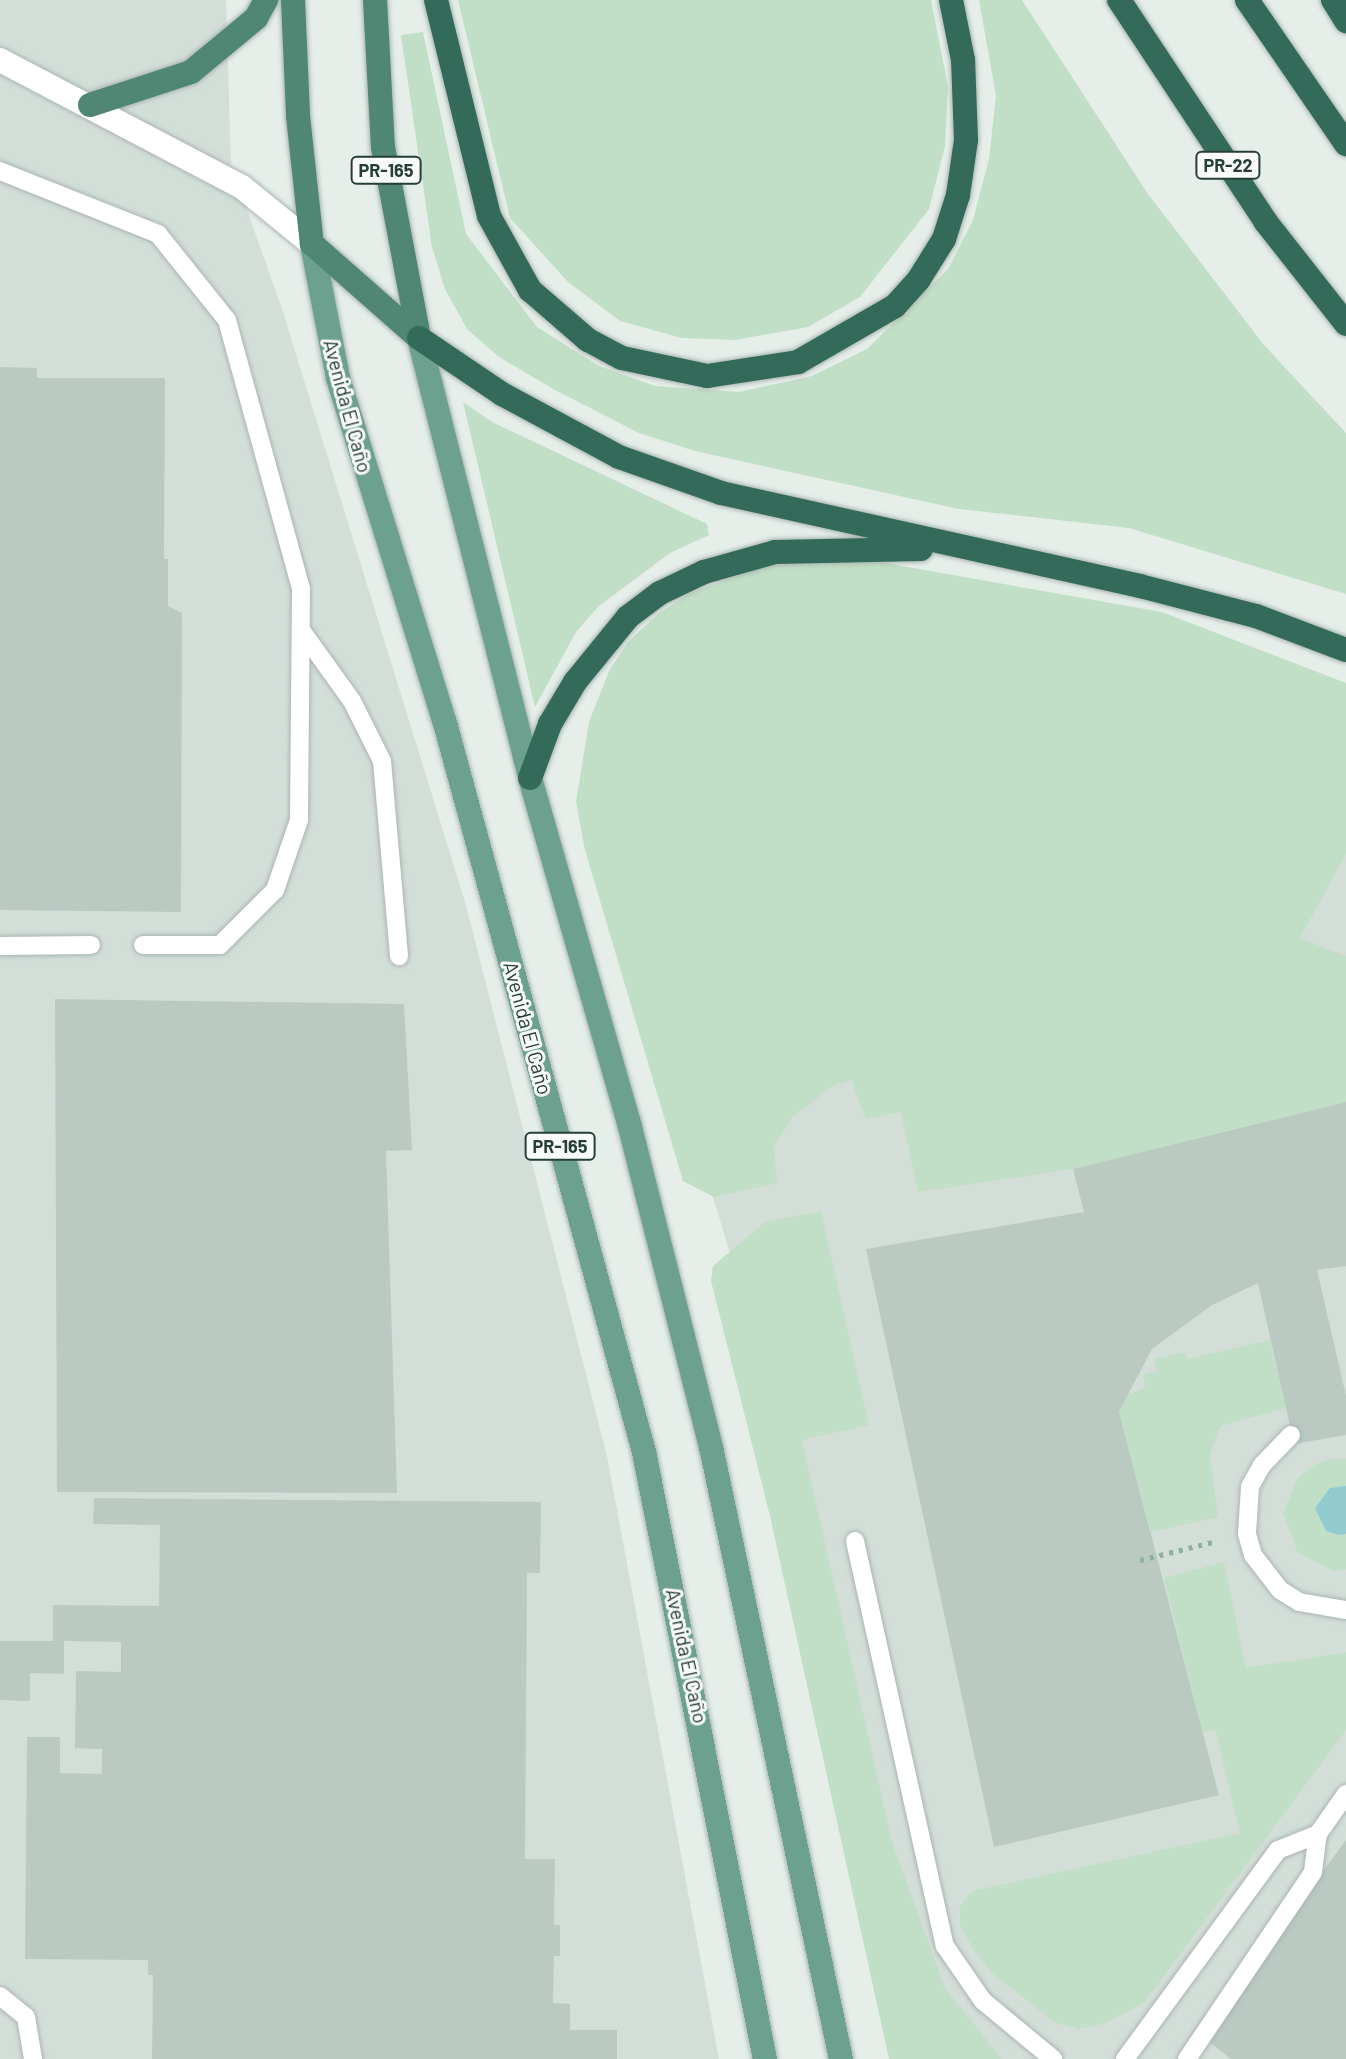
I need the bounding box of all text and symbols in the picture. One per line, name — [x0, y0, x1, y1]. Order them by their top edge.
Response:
road number: PR-22 — [1194, 151, 1262, 179]
road number: PR-165 — [350, 156, 422, 184]
street label: Avenida El Caño — [319, 337, 377, 475]
street label: Avenida El Caño — [499, 959, 557, 1097]
road number: PR-165 — [524, 1132, 596, 1160]
street label: Avenida El Caño — [661, 1586, 713, 1726]

